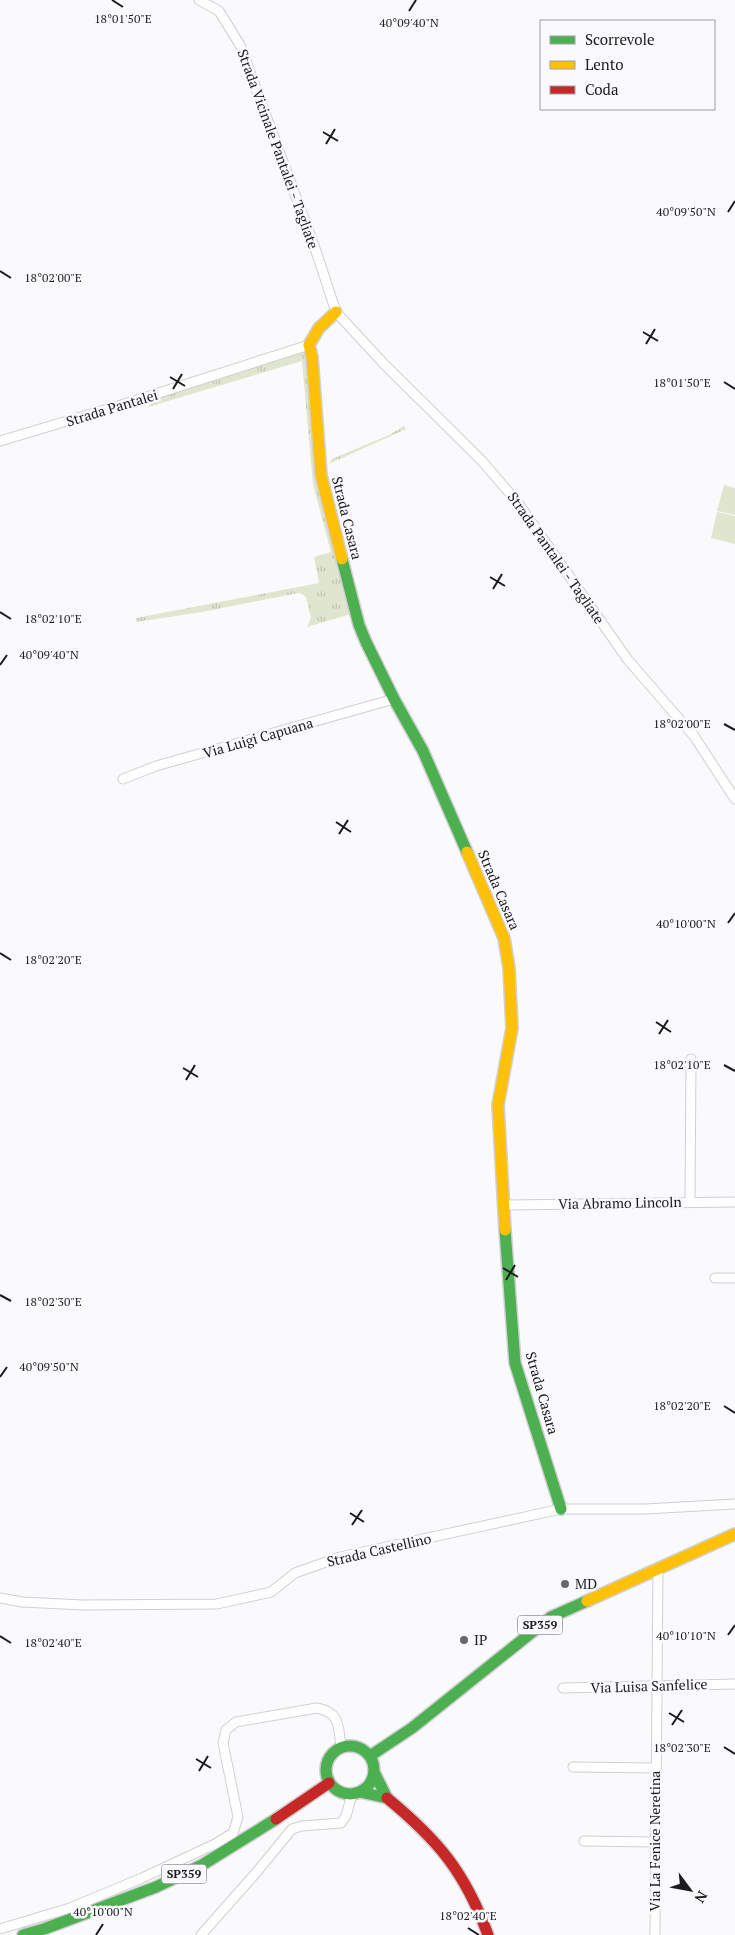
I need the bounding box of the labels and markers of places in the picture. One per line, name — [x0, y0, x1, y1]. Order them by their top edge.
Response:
place label: MD — [575, 1574, 597, 1593]
marker: MD — [559, 1578, 571, 1590]
place label: IP — [474, 1630, 487, 1649]
marker: IP — [458, 1634, 470, 1646]

